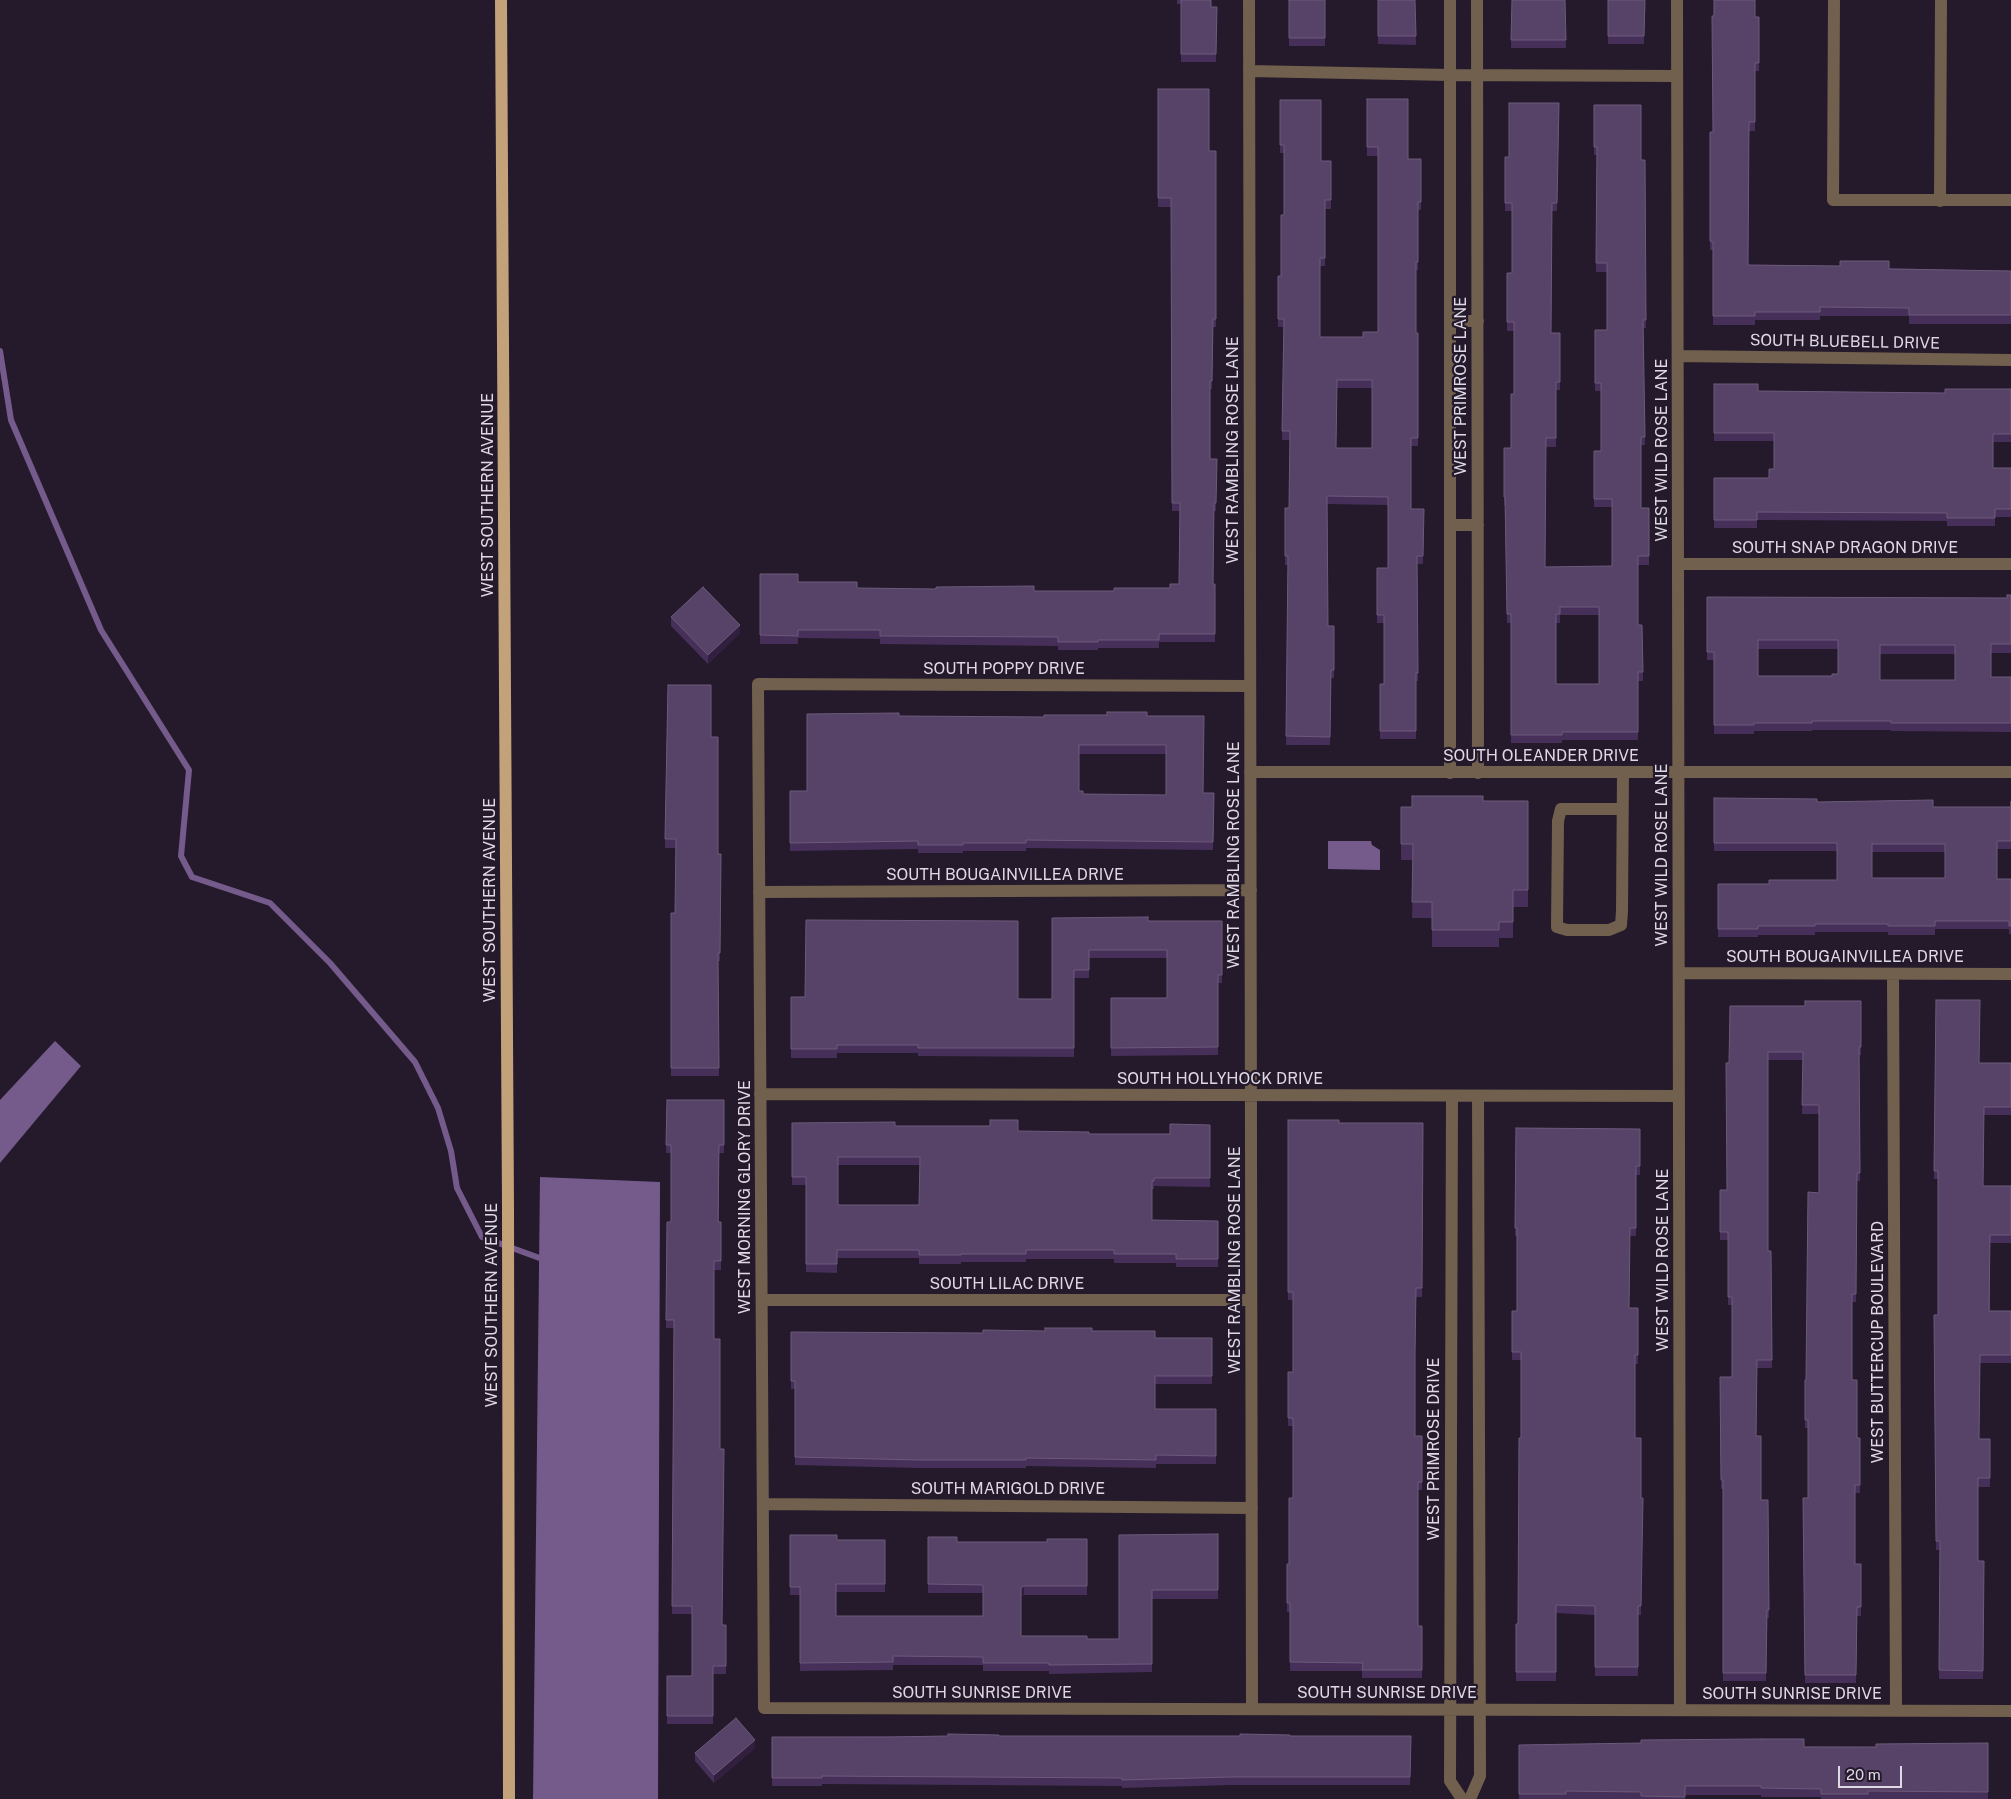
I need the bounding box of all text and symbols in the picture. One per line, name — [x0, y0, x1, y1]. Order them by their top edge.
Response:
street label: WEST PRIMROSE LANE — [1451, 297, 1471, 475]
street label: SOUTH BLUEBELL DRIVE — [1750, 331, 1940, 353]
street label: WEST RAMBLING ROSE LANE — [1223, 336, 1243, 564]
street label: WEST WILD ROSE LANE — [1652, 359, 1672, 541]
street label: WEST SOUTHERN AVENUE — [478, 393, 498, 597]
street label: SOUTH SNAP DRAGON DRIVE — [1732, 538, 1958, 558]
street label: SOUTH POPPY DRIVE — [923, 659, 1085, 679]
street label: WEST RAMBLING ROSE LANE — [1224, 741, 1244, 969]
street label: SOUTH OLEANDER DRIVE — [1443, 746, 1639, 766]
street label: WEST WILD ROSE LANE — [1652, 764, 1672, 946]
street label: WEST SOUTHERN AVENUE — [480, 798, 500, 1002]
street label: SOUTH BOUGAINVILLEA DRIVE — [886, 865, 1124, 885]
street label: SOUTH BOUGAINVILLEA DRIVE — [1726, 947, 1964, 967]
street label: SOUTH HOLLYHOCK DRIVE — [1117, 1069, 1323, 1089]
street label: WEST MORNING GLORY DRIVE — [735, 1080, 755, 1314]
street label: WEST RAMBLING ROSE LANE — [1225, 1146, 1245, 1374]
street label: WEST WILD ROSE LANE — [1653, 1169, 1673, 1351]
street label: WEST SOUTHERN AVENUE — [482, 1203, 502, 1407]
street label: WEST BUTTERCUP BOULEVARD — [1868, 1221, 1888, 1463]
street label: SOUTH LILAC DRIVE — [930, 1274, 1084, 1294]
street label: WEST PRIMROSE DRIVE — [1424, 1358, 1444, 1540]
street label: SOUTH MARIGOLD DRIVE — [911, 1479, 1105, 1499]
street label: SOUTH SUNRISE DRIVE — [892, 1683, 1072, 1703]
street label: SOUTH SUNRISE DRIVE — [1297, 1683, 1477, 1703]
street label: SOUTH SUNRISE DRIVE — [1702, 1684, 1882, 1704]
scale bar — [1841, 1756, 1905, 1788]
text: 20 m — [1846, 1766, 1881, 1783]

